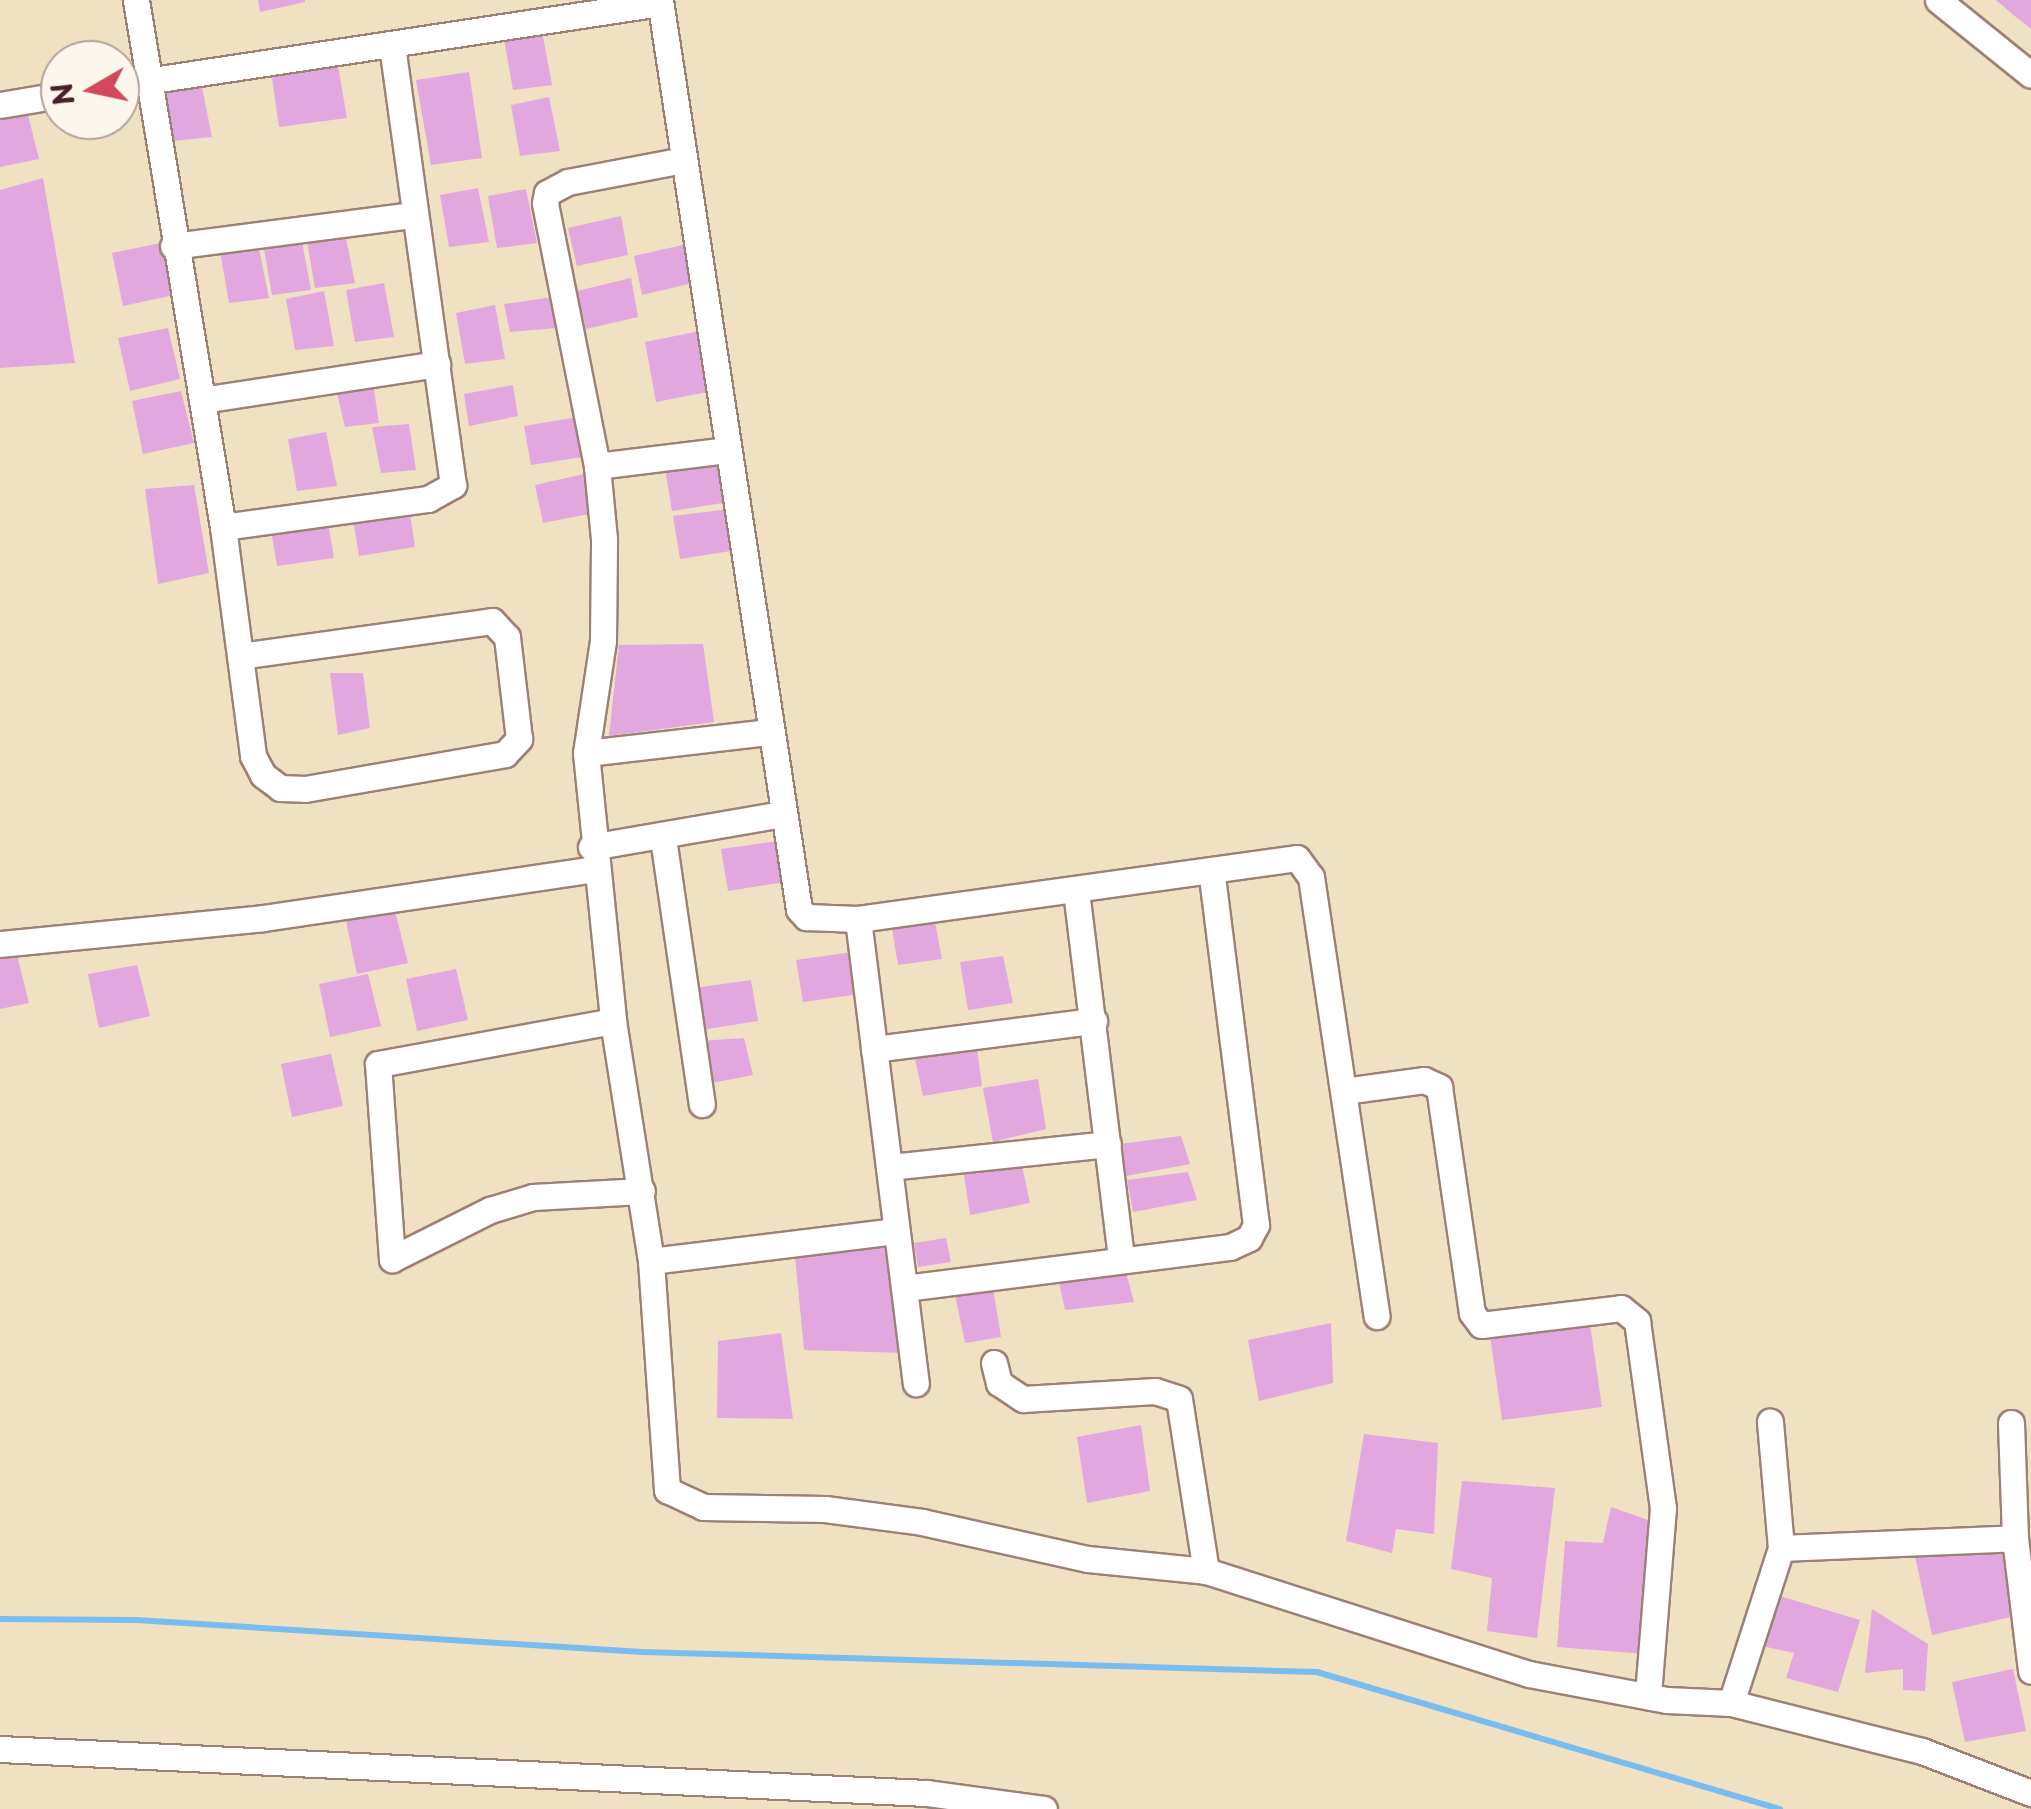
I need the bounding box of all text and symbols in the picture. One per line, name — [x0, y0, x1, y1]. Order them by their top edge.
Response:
north arrow — [40, 40, 140, 140]
text: N — [39, 80, 85, 109]

